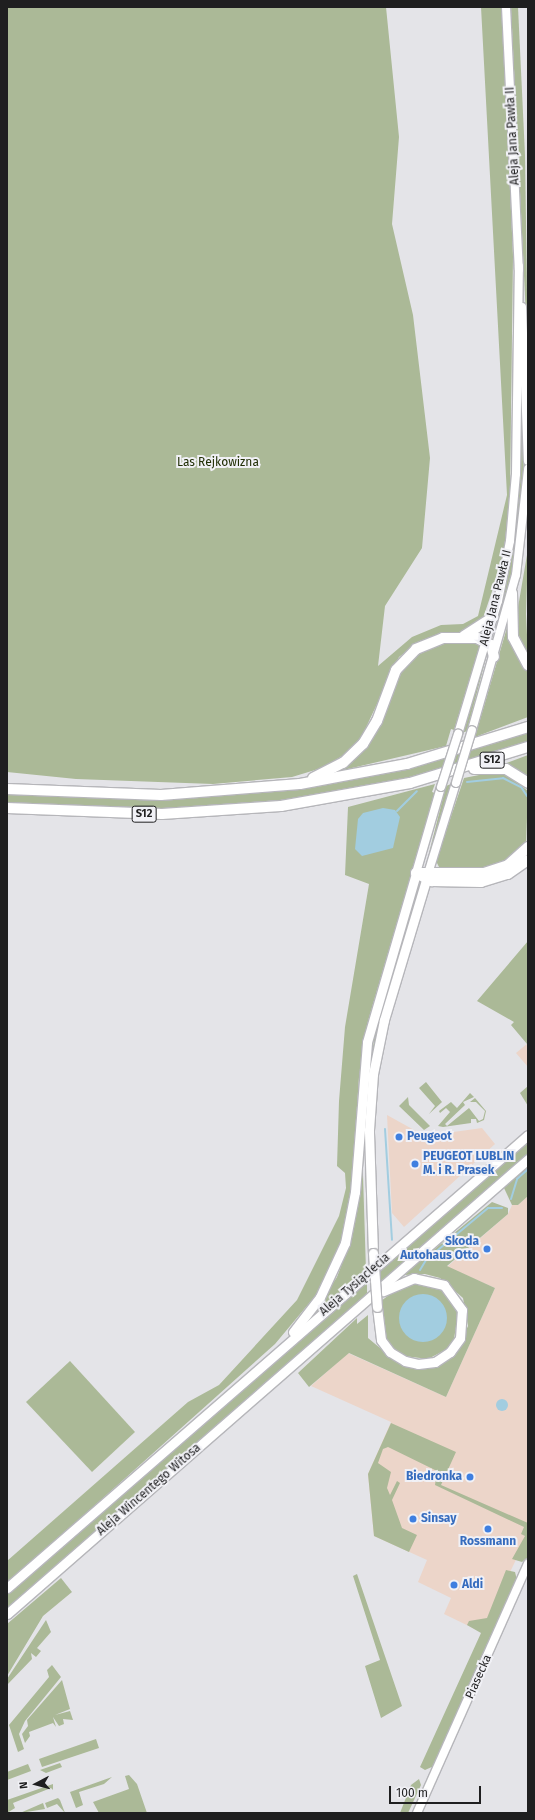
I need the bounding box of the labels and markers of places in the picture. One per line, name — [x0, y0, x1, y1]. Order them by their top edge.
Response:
place label: Peugeot — [407, 1130, 452, 1144]
marker: Peugeot — [394, 1132, 404, 1142]
place label: PEUGEOT LUBLIN M. i R. Prasek — [423, 1150, 514, 1178]
marker: PEUGEOT LUBLIN M. i R. Prasek — [410, 1159, 420, 1169]
place label: Skoda Autohaus Otto — [400, 1235, 479, 1263]
marker: Skoda Autohaus Otto — [482, 1244, 492, 1254]
place label: Biedronka — [406, 1470, 462, 1484]
marker: Biedronka — [465, 1472, 475, 1482]
place label: Sinsay — [421, 1512, 456, 1526]
marker: Sinsay — [408, 1514, 418, 1524]
marker: Rossmann — [483, 1524, 493, 1534]
place label: Rossmann — [460, 1535, 516, 1549]
place label: Aldi — [462, 1578, 483, 1592]
marker: Aldi — [449, 1580, 459, 1590]

